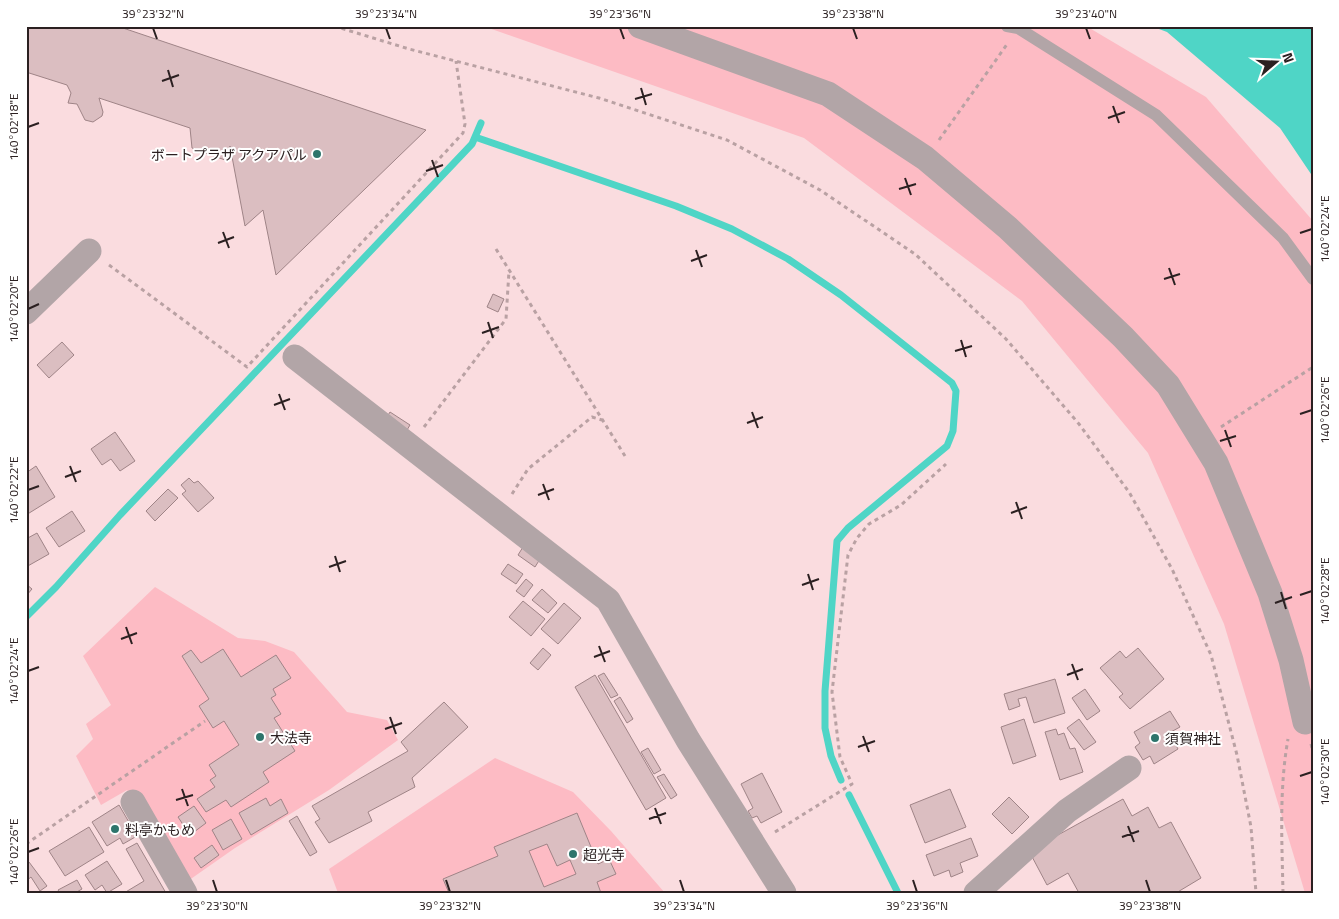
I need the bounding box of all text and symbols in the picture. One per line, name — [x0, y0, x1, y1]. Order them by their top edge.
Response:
text: 39°23'32"N — [122, 4, 184, 23]
text: 39°23'34"N — [355, 4, 417, 23]
text: 39°23'36"N — [589, 4, 651, 23]
text: 39°23'38"N — [822, 4, 884, 23]
text: 39°23'40"N — [1055, 4, 1117, 23]
north arrow — [1252, 38, 1302, 88]
text: N — [1277, 50, 1300, 66]
text: 140°02'18"E — [4, 93, 23, 161]
place label: ボートプラザ アクアパル — [151, 144, 307, 165]
marker: ボートプラザ アクアパル — [311, 148, 323, 160]
text: 140°02'24"E — [1315, 195, 1334, 263]
text: 140°02'20"E — [4, 275, 23, 343]
text: 140°02'26"E — [1315, 376, 1334, 444]
text: 140°02'22"E — [4, 456, 23, 524]
text: 140°02'28"E — [1315, 557, 1334, 625]
text: 140°02'24"E — [4, 637, 23, 705]
place label: 大法寺 — [270, 727, 312, 748]
place label: 須賀神社 — [1165, 728, 1221, 749]
marker: 大法寺 — [254, 731, 266, 743]
marker: 須賀神社 — [1149, 732, 1161, 744]
text: 140°02'30"E — [1315, 738, 1334, 806]
text: 140°02'26"E — [4, 818, 23, 886]
place label: 料亭かもめ — [125, 819, 195, 840]
marker: 料亭かもめ — [109, 823, 121, 835]
place label: 超光寺 — [583, 844, 625, 865]
marker: 超光寺 — [567, 848, 579, 860]
text: 39°23'30"N — [186, 896, 248, 915]
text: 39°23'32"N — [419, 896, 481, 915]
text: 39°23'34"N — [653, 896, 715, 915]
text: 39°23'36"N — [886, 896, 948, 915]
text: 39°23'38"N — [1119, 896, 1181, 915]

